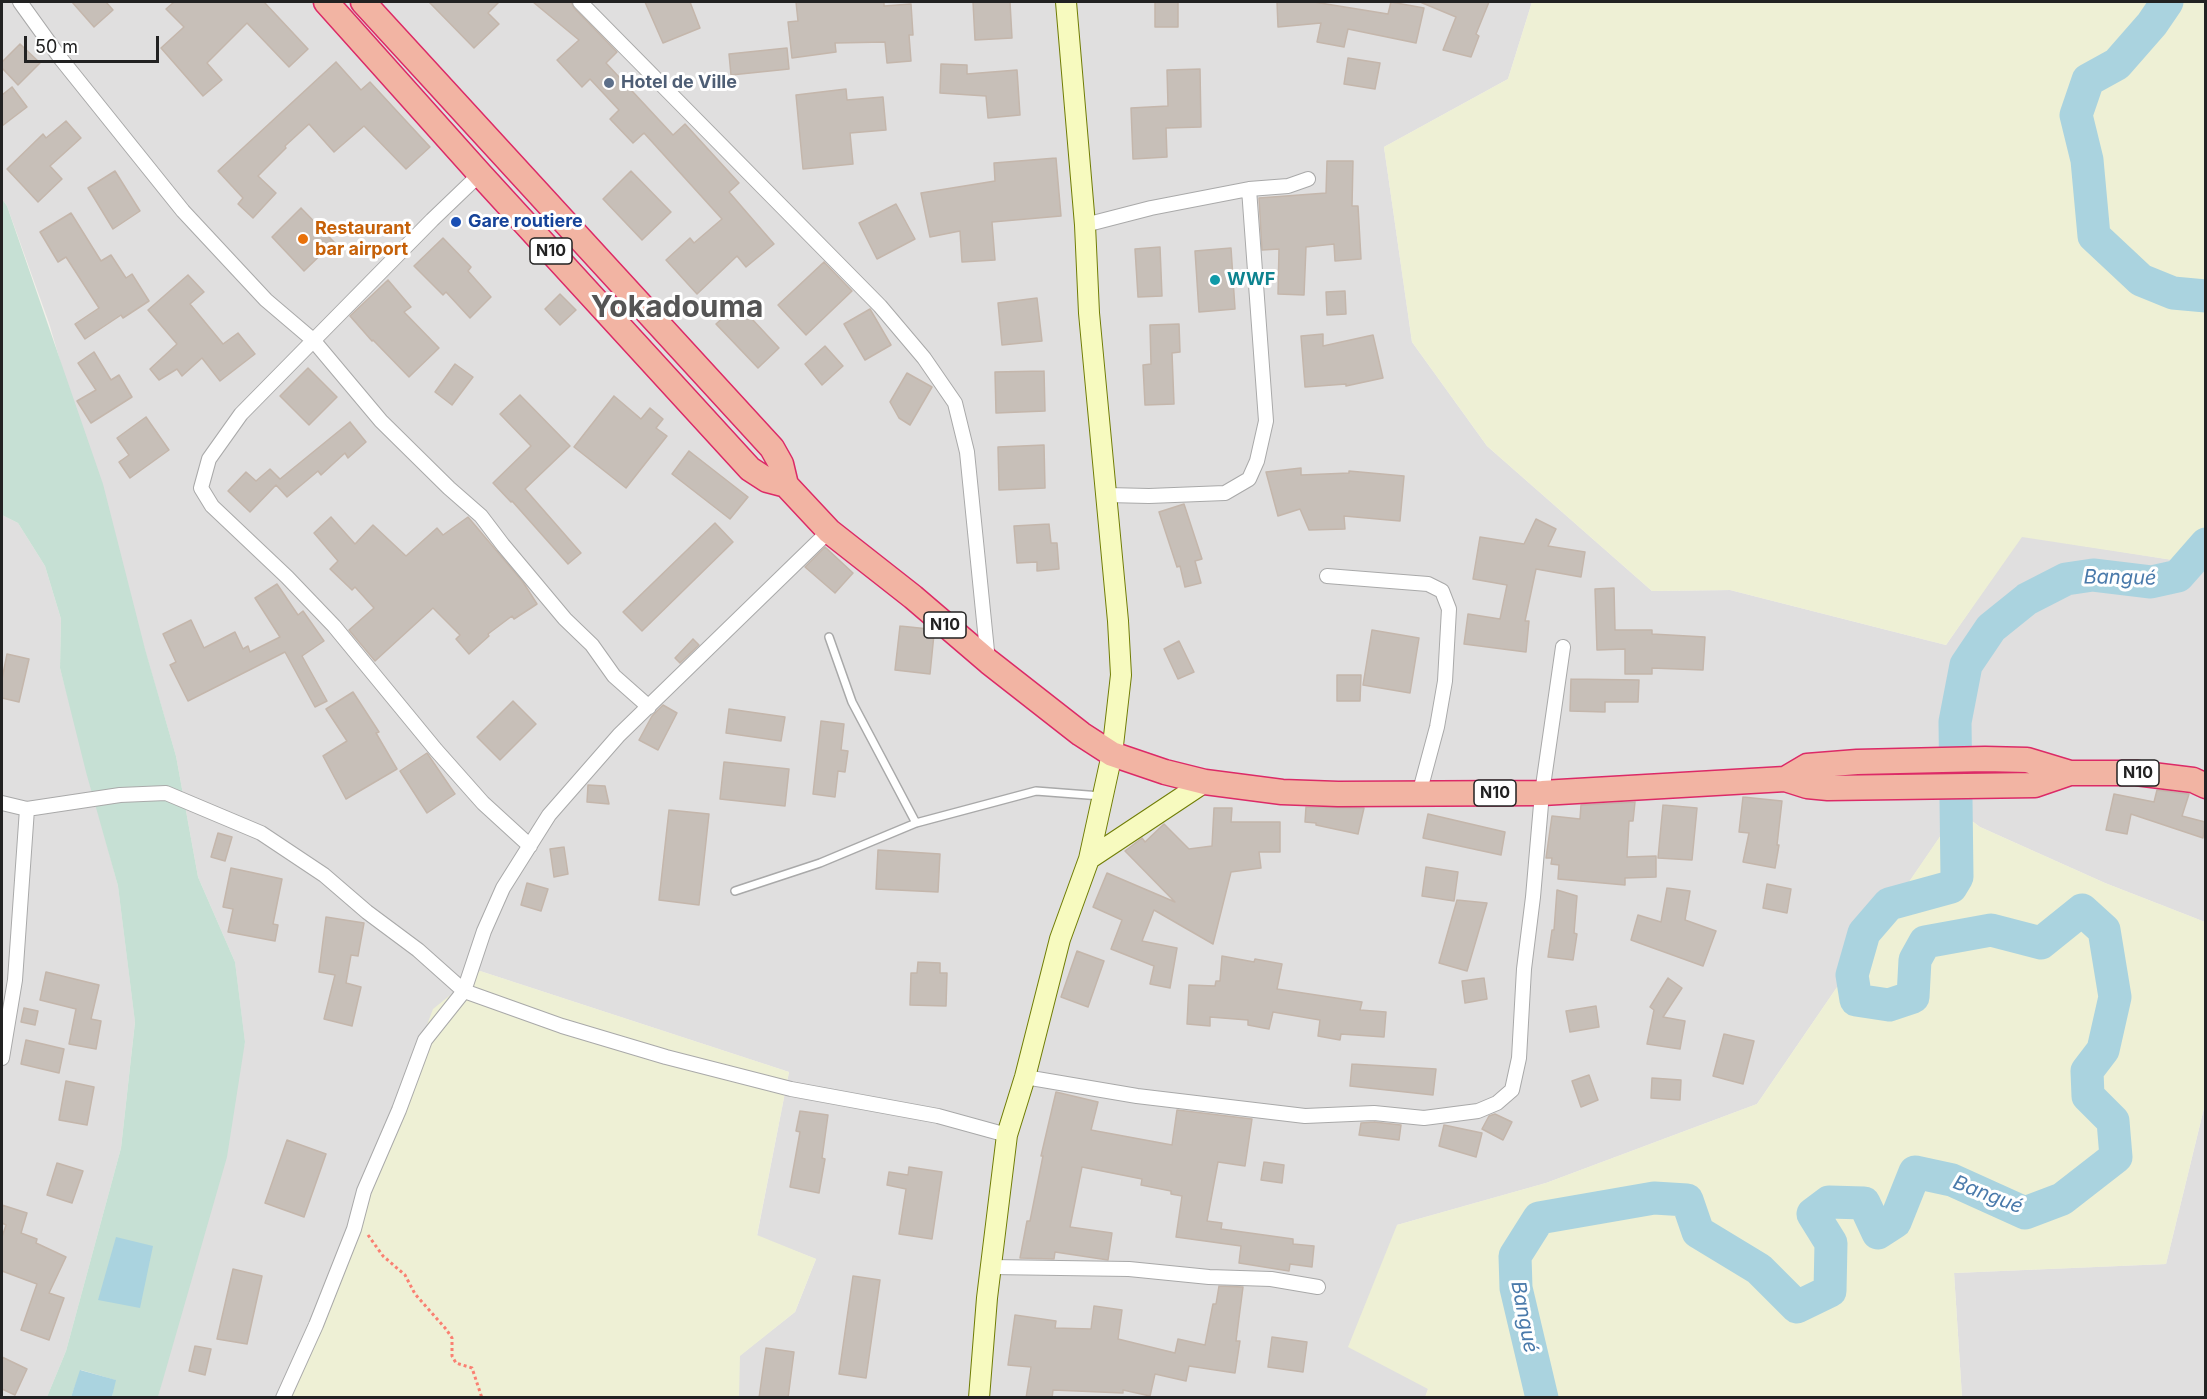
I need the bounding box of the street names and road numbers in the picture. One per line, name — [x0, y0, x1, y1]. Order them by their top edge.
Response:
road number: N10 — [530, 238, 572, 264]
road number: N10 — [924, 612, 966, 638]
road number: N10 — [2117, 760, 2159, 786]
road number: N10 — [1474, 780, 1516, 806]

